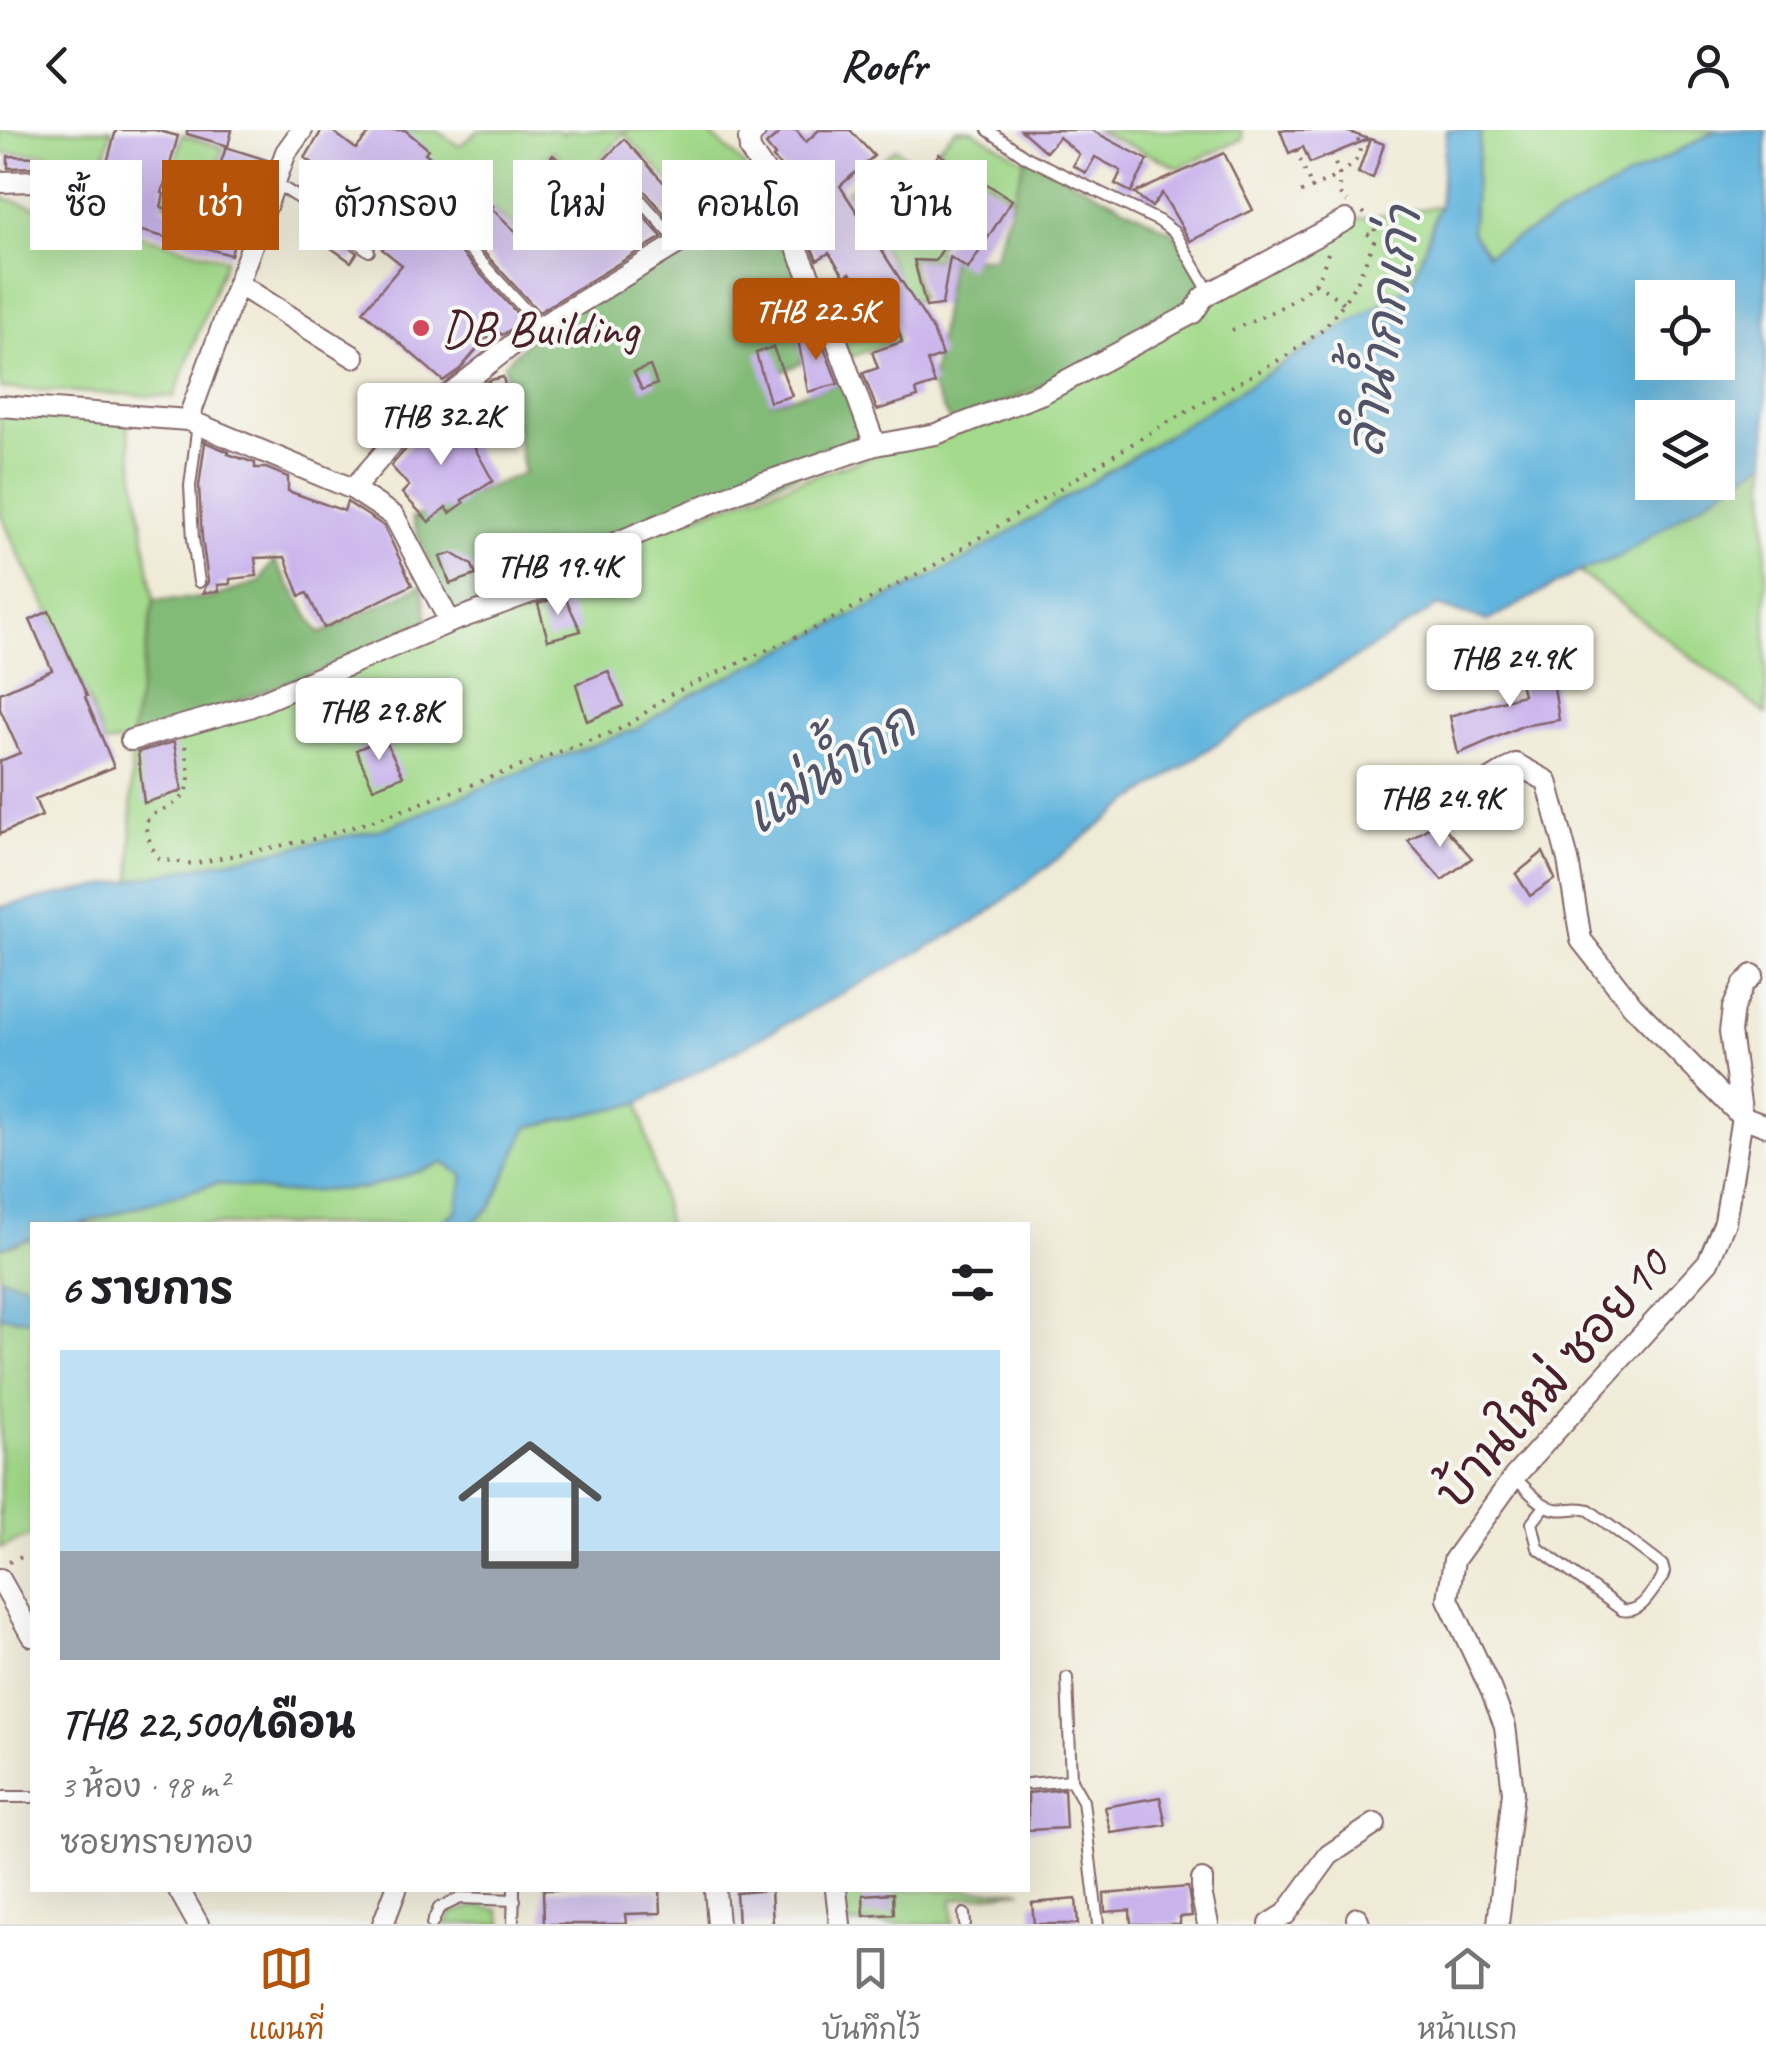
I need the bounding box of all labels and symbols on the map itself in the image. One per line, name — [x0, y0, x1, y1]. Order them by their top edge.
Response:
water label: ลำน้ำกกเก่า — [1317, 197, 1437, 462]
pin: THB 22.5K — [702, 278, 930, 363]
place label: DB Building — [441, 297, 641, 360]
marker: DB Building — [410, 317, 432, 339]
pin: THB 32.2K — [327, 383, 555, 468]
pin: THB 19.4K — [444, 533, 672, 618]
pin: THB 24.9K — [1396, 625, 1624, 710]
water label: แม่น้ำกก — [724, 676, 930, 849]
pin: THB 29.8K — [265, 678, 493, 763]
pin: THB 24.9K — [1326, 765, 1554, 850]
street label: บ้านใหม่ ซอย10 — [1421, 1232, 1685, 1522]

